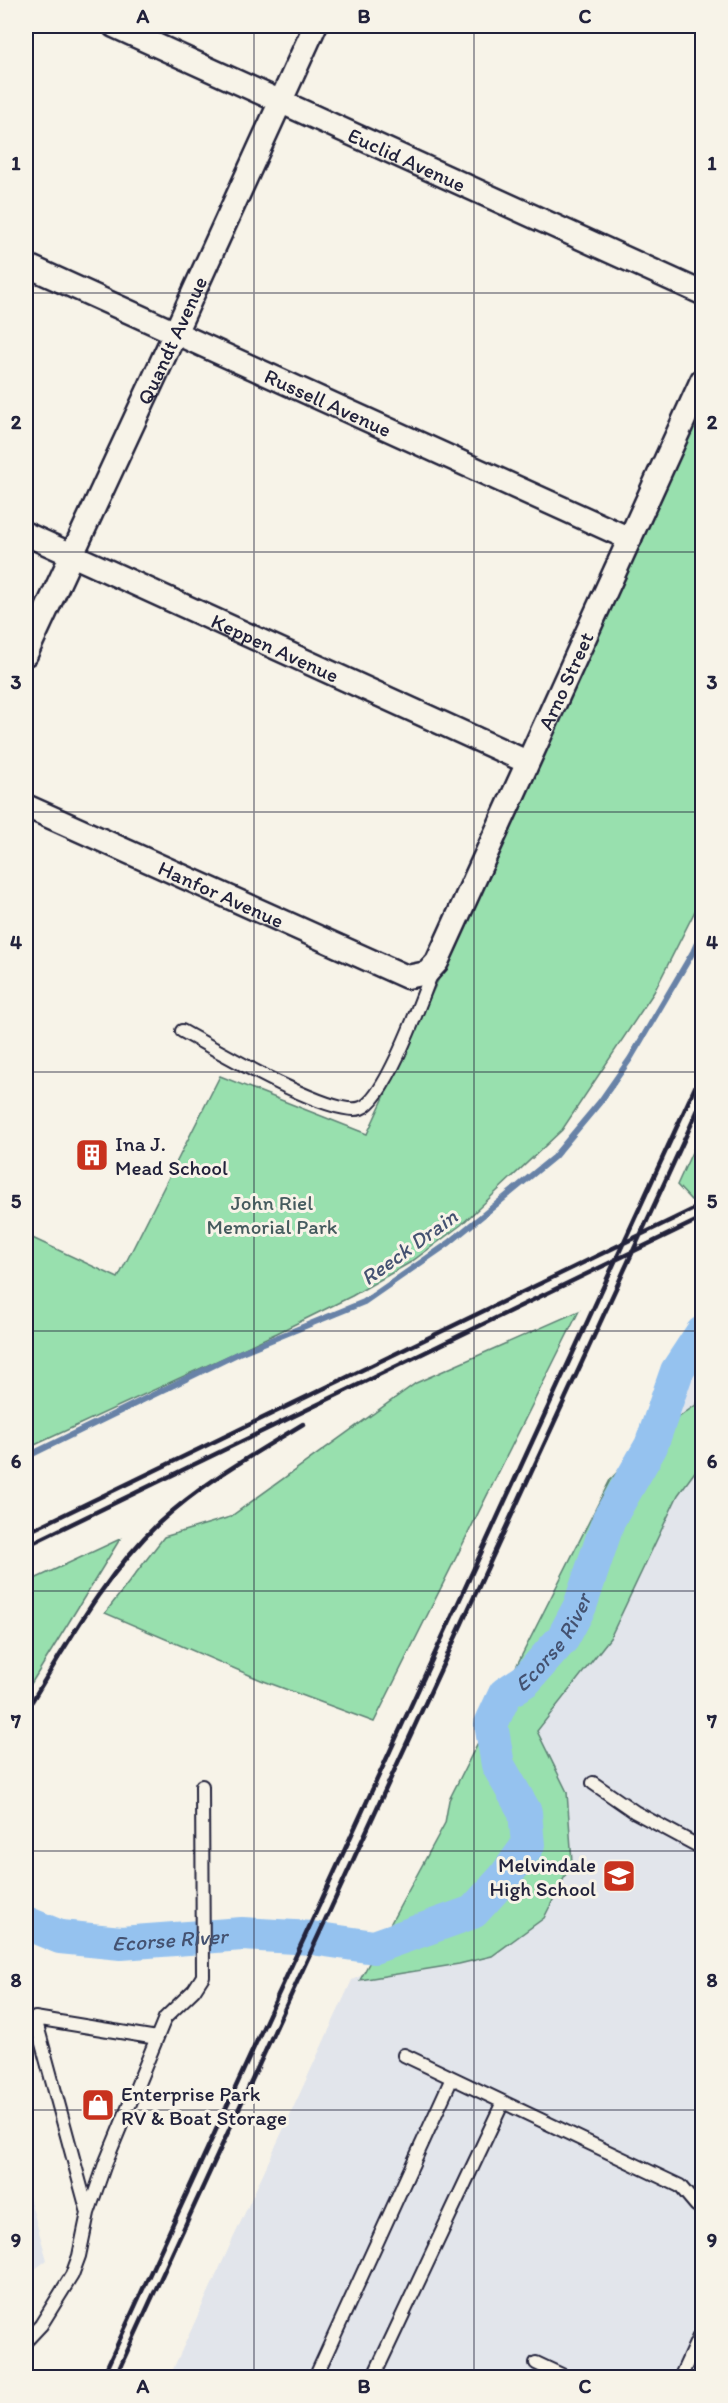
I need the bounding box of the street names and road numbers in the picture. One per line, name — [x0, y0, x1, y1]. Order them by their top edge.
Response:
street label: Euclid Avenue — [345, 122, 470, 197]
street label: Quandt Avenue — [131, 272, 212, 408]
street label: Russell Avenue — [261, 363, 396, 442]
street label: Keppen Avenue — [208, 608, 343, 687]
street label: Arno Street — [532, 628, 598, 733]
street label: Hanfor Avenue — [155, 855, 288, 933]

